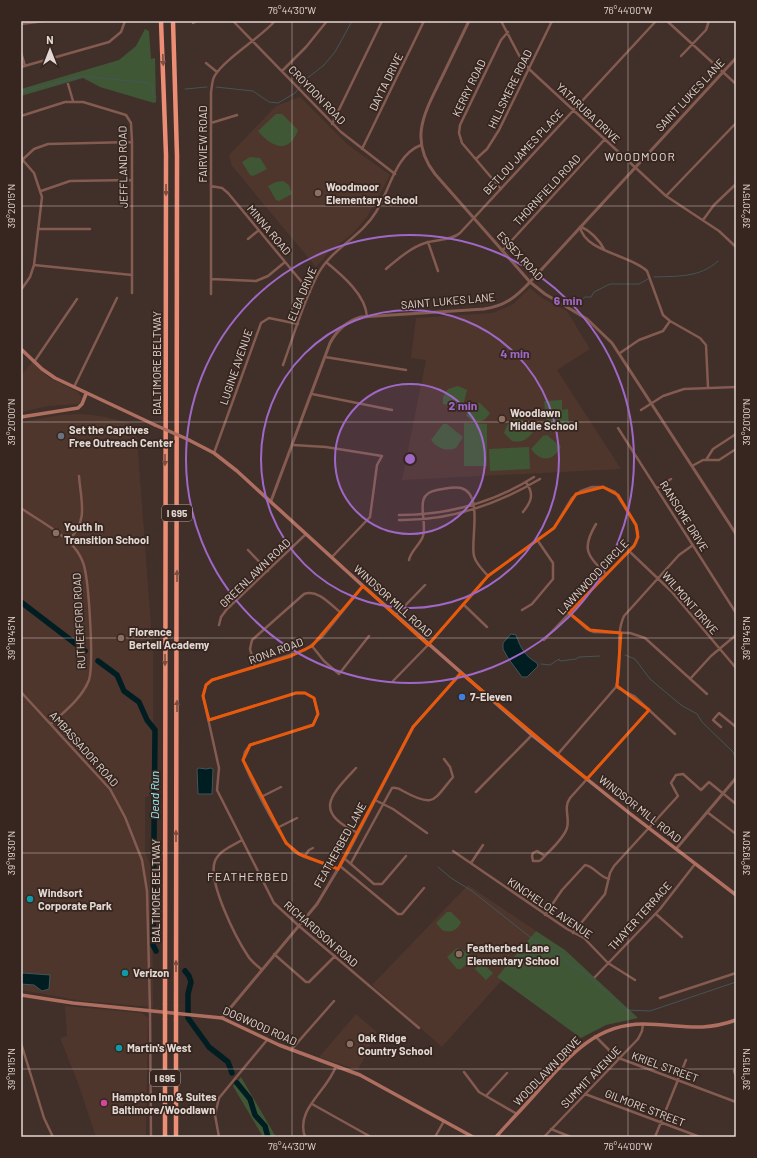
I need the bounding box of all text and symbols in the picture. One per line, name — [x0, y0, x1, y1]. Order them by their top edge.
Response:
text: 76°44'30"W — [268, 4, 316, 16]
text: 76°44'00"W — [604, 4, 653, 16]
north arrow — [30, 30, 70, 70]
text: N — [46, 33, 54, 46]
street label: HILLSMERE ROAD — [485, 47, 534, 130]
street label: DAYTA DRIVE — [366, 51, 405, 113]
one-way arrow — [160, 54, 166, 67]
street label: SAINT LUKES LANE — [653, 55, 727, 134]
street label: KERRY ROAD — [449, 57, 488, 119]
street label: CROYDON ROAD — [286, 63, 349, 127]
street label: YATARUBA DRIVE — [554, 80, 623, 146]
street label: FAIRVIEW ROAD — [196, 105, 209, 182]
street label: BETLOU JAMES PLACE — [480, 106, 566, 197]
street label: JEFFLAND ROAD — [115, 126, 130, 208]
district label: WOODMOOR — [604, 149, 676, 163]
street label: THORNFIELD ROAD — [510, 151, 583, 228]
place label: Woodmoor Elementary School — [326, 180, 418, 206]
text: 39°20'15"N — [5, 184, 17, 228]
one-way arrow — [163, 184, 169, 197]
text: 39°20'15"N — [740, 184, 752, 228]
marker: Woodmoor Elementary School — [313, 188, 323, 198]
street label: MINNA ROAD — [245, 202, 294, 258]
street label: ESSEX ROAD — [495, 229, 546, 283]
street label: ELBA DRIVE — [284, 264, 319, 323]
street label: SAINT LUKES LANE — [400, 290, 496, 311]
text: 6 min — [554, 293, 582, 307]
street label: BALTIMORE BELTWAY — [150, 311, 163, 415]
street label: LUGINE AVENUE — [216, 327, 255, 406]
text: 4 min — [500, 346, 530, 360]
text: 39°20'00"N — [5, 398, 17, 446]
text: 2 min — [449, 398, 477, 412]
text: 39°20'00"N — [740, 398, 752, 446]
place label: Woodlawn Middle School — [510, 406, 578, 432]
marker: Woodlawn Middle School — [497, 414, 507, 424]
place label: Set the Captives Free Outreach Center — [69, 423, 174, 449]
marker: Set the Captives Free Outreach Center — [56, 431, 66, 441]
centre of rings — [403, 452, 417, 466]
one-way arrow — [162, 454, 168, 467]
street label: RANSOME DRIVE — [658, 478, 711, 554]
road number: I 695 — [162, 505, 192, 521]
place label: Youth In Transition School — [64, 520, 149, 546]
marker: Youth In Transition School — [51, 528, 61, 538]
street label: GREENLAWN ROAD — [217, 535, 293, 610]
street label: LAWNWOOD CIRCLE — [555, 536, 631, 617]
street label: WINDSOR MILL ROAD — [351, 562, 435, 639]
one-way arrow — [174, 569, 180, 582]
street label: WILMONT DRIVE — [660, 569, 721, 637]
street label: RUTHERFORD ROAD — [69, 572, 88, 670]
text: 39°19'45"N — [5, 616, 17, 660]
text: 39°19'45"N — [740, 616, 752, 660]
place label: Florence Bertell Academy — [129, 625, 210, 651]
marker: Florence Bertell Academy — [116, 633, 126, 643]
street label: RONA ROAD — [247, 635, 305, 666]
one-way arrow — [162, 654, 168, 667]
place label: 7-Eleven — [470, 690, 512, 703]
marker: 7-Eleven — [457, 692, 467, 702]
one-way arrow — [174, 699, 180, 712]
street label: AMBASSADOR ROAD — [47, 708, 122, 789]
water label: Dead Run — [147, 771, 161, 819]
street label: WINDSOR MILL ROAD — [596, 772, 684, 845]
street label: FEATHERBED LANE — [311, 800, 369, 890]
one-way arrow — [173, 829, 179, 842]
text: 39°19'30"N — [5, 831, 17, 875]
text: 39°19'30"N — [740, 831, 752, 875]
street label: BALTIMORE BELTWAY — [149, 839, 162, 943]
district label: FEATHERBED — [207, 869, 289, 883]
street label: KINCHELOE AVENUE — [505, 874, 596, 941]
street label: THAYER TERRACE — [605, 878, 674, 953]
place label: Windsort Corporate Park — [38, 886, 112, 912]
marker: Windsort Corporate Park — [25, 894, 35, 904]
street label: RICHARDSON ROAD — [282, 898, 361, 969]
place label: Featherbed Lane Elementary School — [467, 941, 559, 967]
marker: Featherbed Lane Elementary School — [454, 949, 464, 959]
one-way arrow — [173, 959, 179, 972]
place label: Verizon — [133, 966, 169, 979]
marker: Verizon — [120, 968, 130, 978]
street label: DOGWOOD ROAD — [221, 1003, 299, 1048]
place label: Oak Ridge Country School — [358, 1031, 433, 1057]
street label: WOODLAWN DRIVE — [510, 1033, 583, 1108]
marker: Oak Ridge Country School — [345, 1039, 355, 1049]
place label: Martin's West — [127, 1041, 191, 1054]
marker: Martin's West — [114, 1043, 124, 1053]
street label: SUMMIT AVENUE — [558, 1043, 624, 1110]
text: 39°19'15"N — [5, 1048, 17, 1090]
street label: KRIEL STREET — [630, 1048, 700, 1085]
text: 39°19'15"N — [740, 1048, 752, 1090]
road number: I 695 — [150, 1070, 180, 1086]
street label: GILMORE STREET — [603, 1086, 687, 1129]
place label: Hampton Inn & Suites Baltimore/Woodlawn — [112, 1090, 217, 1116]
marker: Hampton Inn & Suites Baltimore/Woodlawn — [99, 1098, 109, 1108]
text: 76°44'30"W — [268, 1140, 316, 1152]
text: 76°44'00"W — [604, 1140, 653, 1152]

